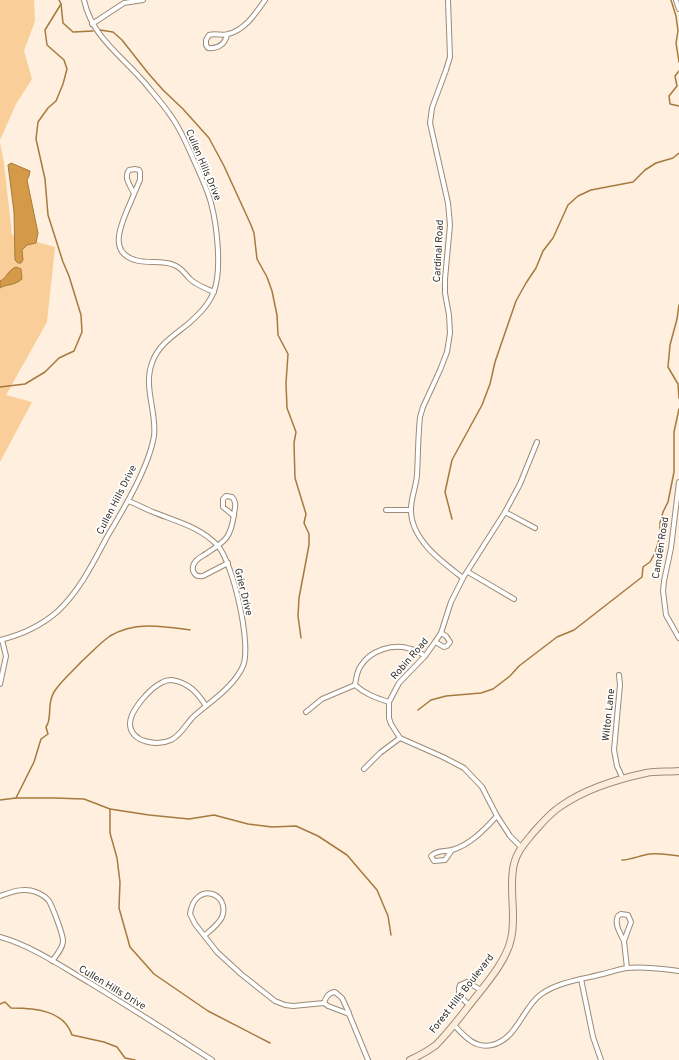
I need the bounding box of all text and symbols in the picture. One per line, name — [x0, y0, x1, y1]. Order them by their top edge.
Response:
street label: Cullen Hills Drive — [182, 127, 224, 203]
street label: Cardinal Road — [431, 219, 447, 283]
street label: Cullen Hills Drive — [94, 463, 140, 537]
street label: Camden Road — [650, 516, 672, 580]
street label: Grier Drive — [231, 567, 255, 617]
street label: Robin Road — [388, 635, 432, 683]
street label: Wilton Lane — [600, 688, 618, 742]
street label: Forest Hills Boulevard — [427, 952, 497, 1036]
street label: Cullen Hills Drive — [76, 963, 148, 1013]

